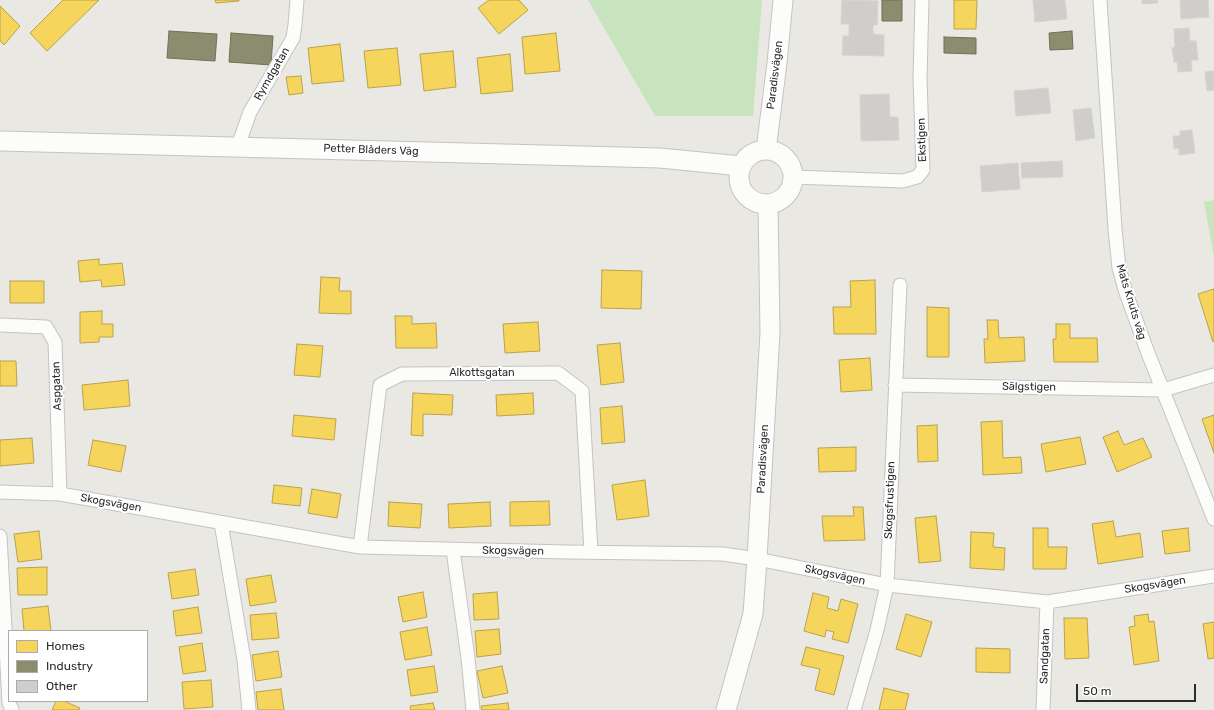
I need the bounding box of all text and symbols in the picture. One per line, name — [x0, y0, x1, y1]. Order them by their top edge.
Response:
street label: Paradisvägen — [764, 40, 786, 110]
street label: Rymdgatan — [251, 45, 293, 103]
street label: Ekstigen — [915, 118, 929, 162]
street label: Petter Blåders Väg — [323, 142, 419, 158]
street label: Mats Knuts väg — [1113, 263, 1149, 341]
street label: Aspgatan — [50, 361, 64, 411]
street label: Alkottsgatan — [449, 366, 515, 380]
street label: Sälgstigen — [1002, 380, 1056, 394]
street label: Paradisvägen — [755, 424, 771, 494]
street label: Skogsfrustigen — [882, 461, 898, 539]
street label: Skogsvägen — [79, 491, 143, 515]
street label: Skogsvägen — [482, 544, 544, 558]
street label: Skogsvägen — [803, 562, 867, 588]
street label: Skogsvägen — [1123, 574, 1187, 596]
street label: Sandgatan — [1037, 628, 1053, 684]
legend — [8, 630, 148, 702]
text: Homes — [46, 639, 85, 653]
text: Industry — [46, 659, 93, 673]
scale bar — [1078, 676, 1198, 702]
text: Other — [46, 679, 77, 693]
text: 50 m — [1083, 684, 1111, 698]

